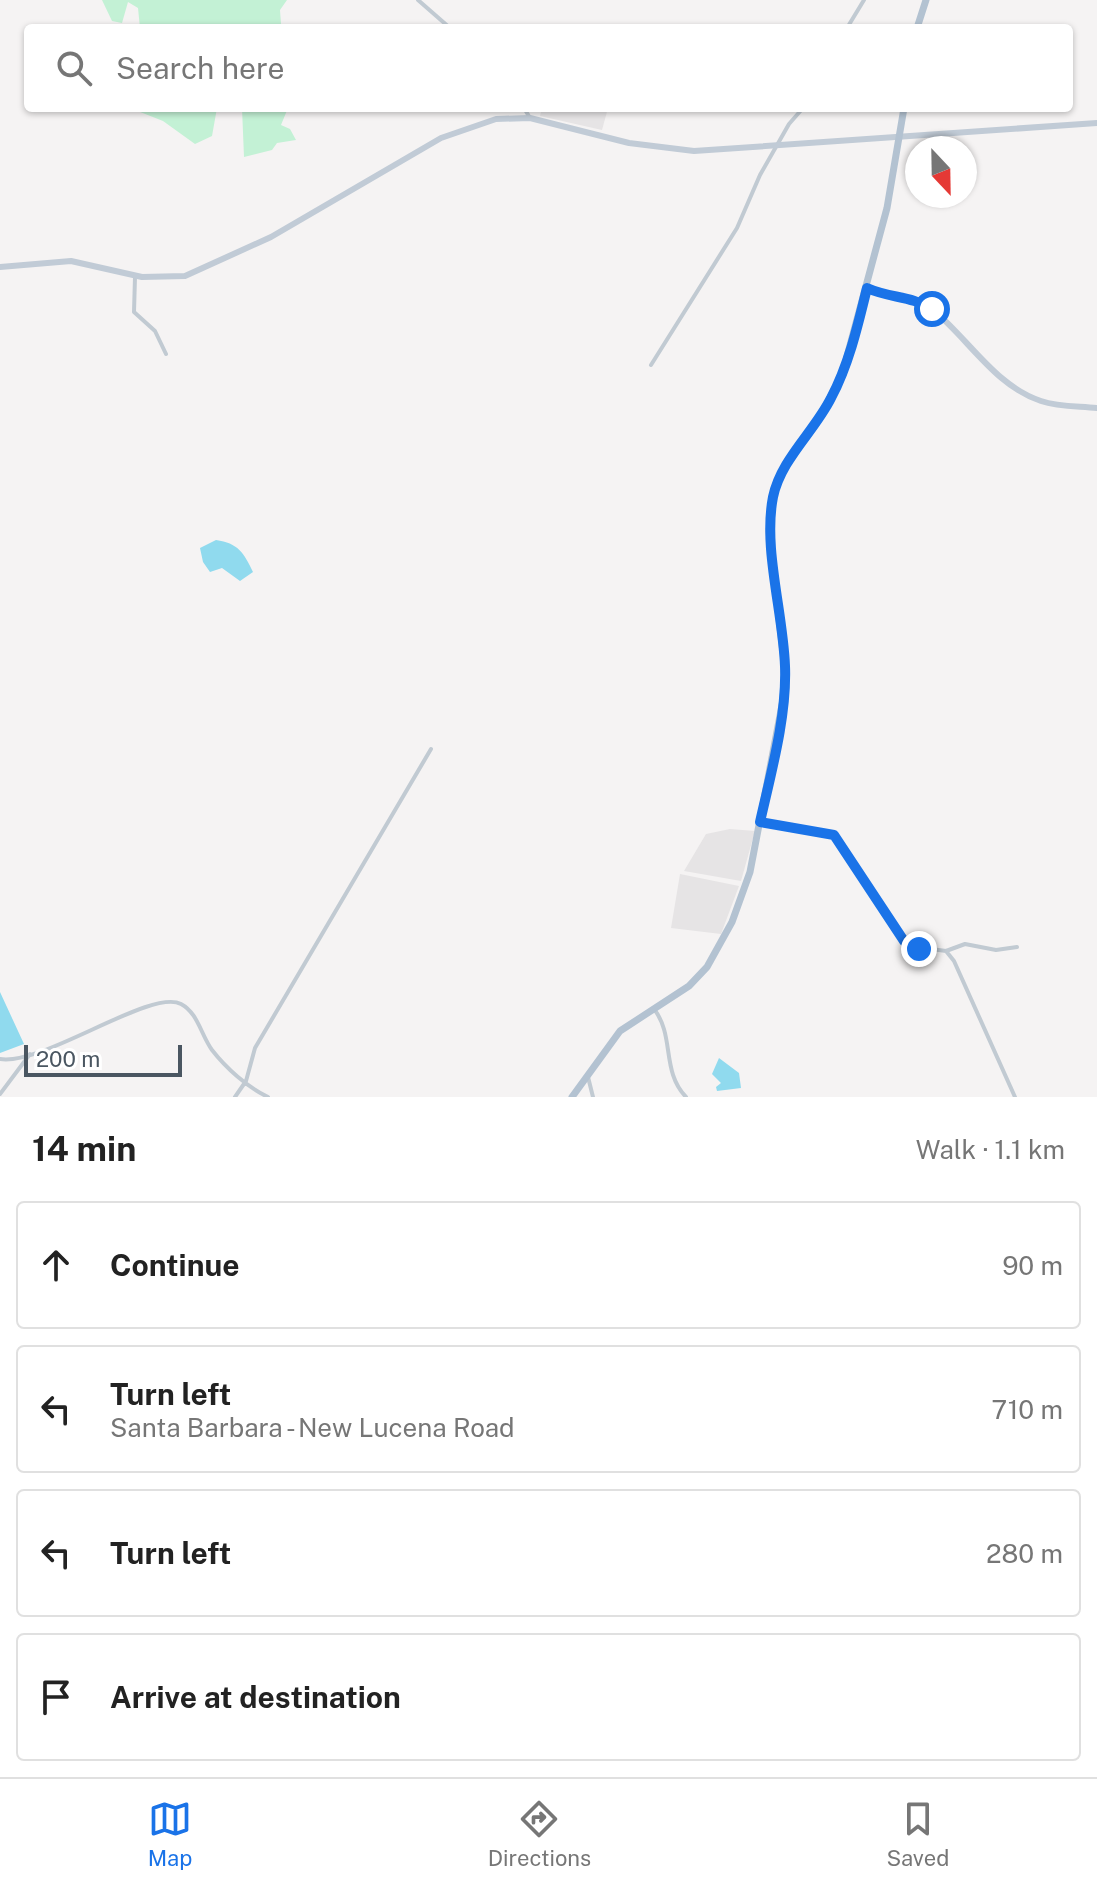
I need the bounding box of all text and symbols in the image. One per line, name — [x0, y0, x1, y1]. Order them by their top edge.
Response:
search box — [24, 24, 1073, 112]
icon: search — [52, 46, 96, 90]
text: Search here — [116, 50, 284, 86]
north arrow — [905, 136, 977, 208]
route start — [914, 291, 950, 327]
route end — [901, 931, 937, 967]
scale bar — [24, 1041, 182, 1077]
text: 200 m — [36, 1046, 100, 1072]
text: 14 min — [32, 1129, 136, 1169]
text: Walk · 1.1 km — [916, 1134, 1065, 1165]
icon: ahead — [34, 1243, 78, 1287]
text: Continue — [110, 1247, 240, 1283]
text: 90 m — [1002, 1250, 1063, 1281]
text: Turn left — [110, 1376, 231, 1412]
icon: left — [34, 1387, 78, 1431]
text: 710 m — [992, 1394, 1063, 1425]
text: Santa Barbara - New Lucena Road — [110, 1412, 515, 1443]
icon: left — [34, 1531, 78, 1575]
text: Turn left — [110, 1535, 231, 1571]
text: 280 m — [986, 1538, 1063, 1569]
icon: arrive — [34, 1675, 78, 1719]
text: Arrive at destination — [110, 1679, 401, 1715]
tab: Map — [148, 1797, 192, 1871]
tab: Directions — [488, 1797, 591, 1871]
tab: Saved — [886, 1797, 949, 1871]

